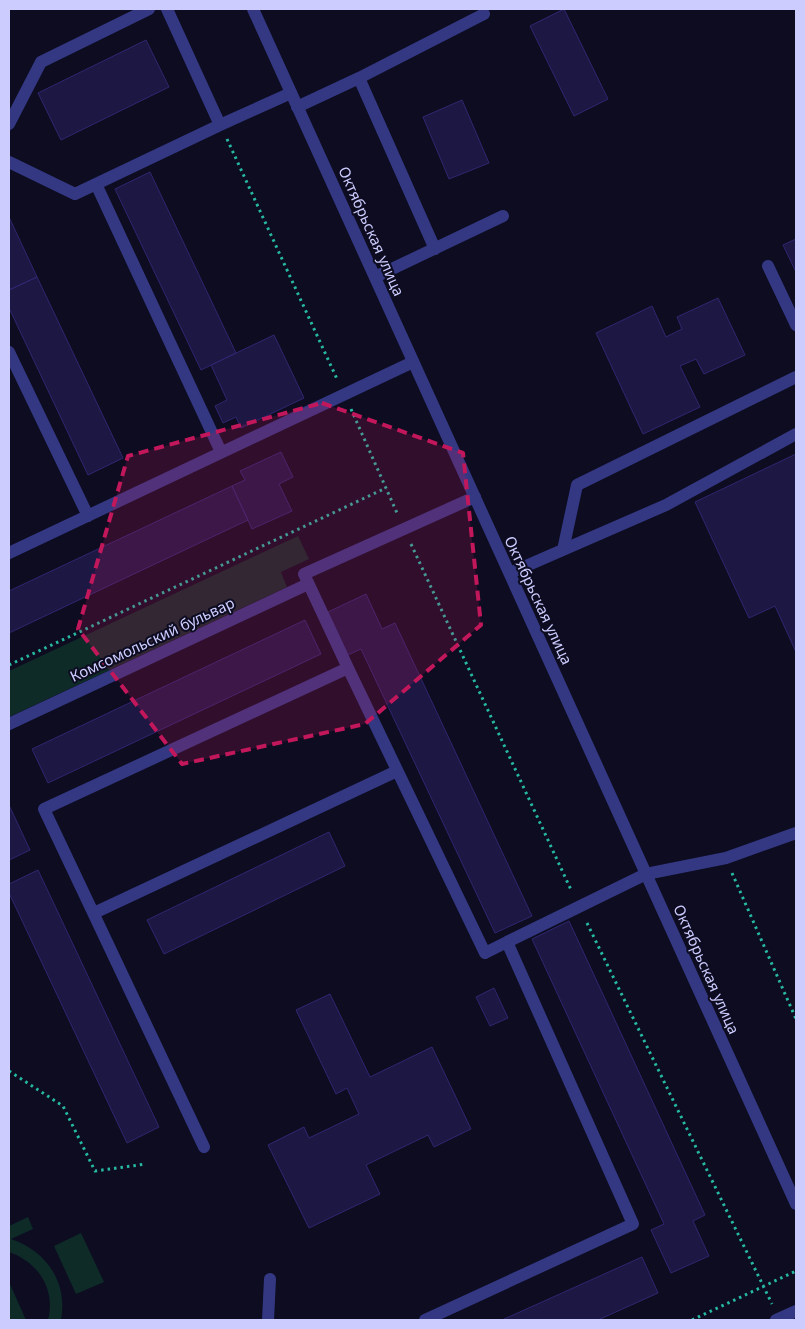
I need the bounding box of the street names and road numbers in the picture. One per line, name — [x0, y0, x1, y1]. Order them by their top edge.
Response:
street label: Октябрьская улица — [334, 163, 410, 299]
street label: Октябрьская улица — [500, 532, 578, 668]
street label: Комсомольский бульвар — [67, 592, 237, 686]
street label: Октябрьская улица — [669, 901, 745, 1037]

